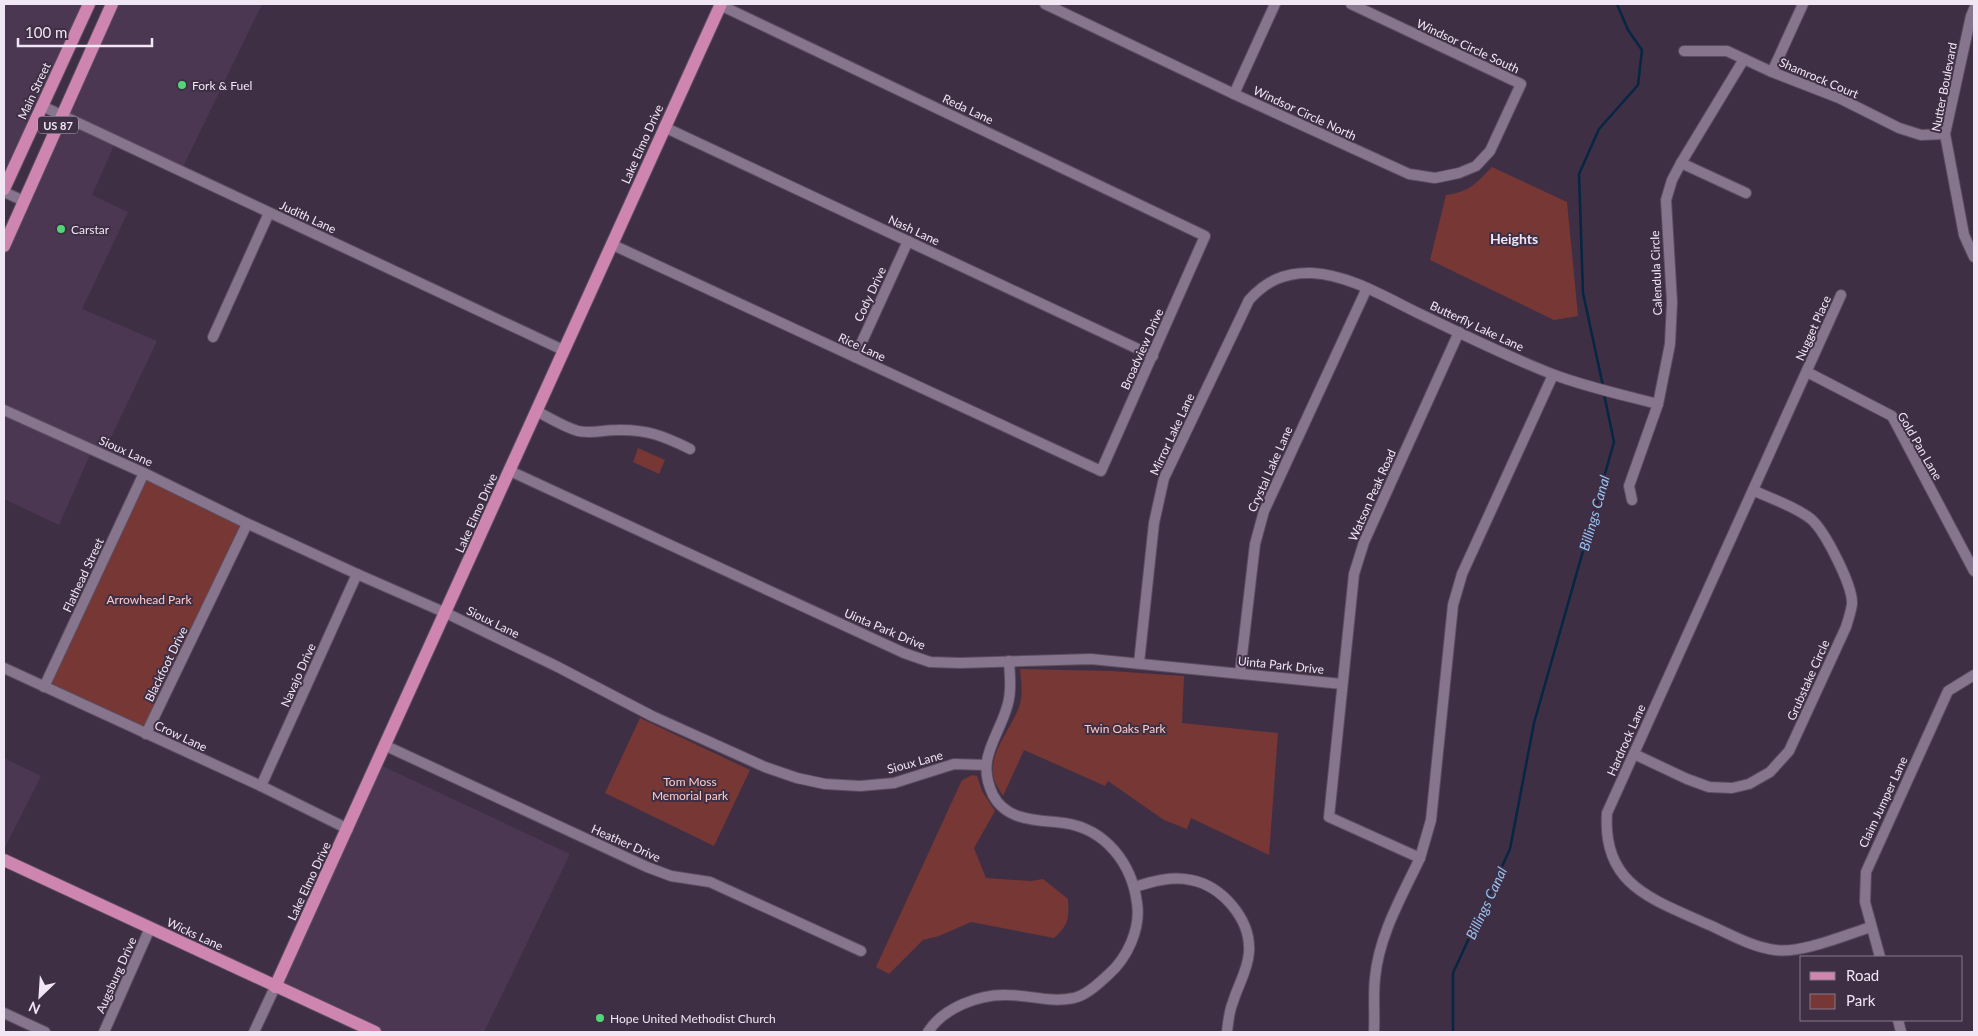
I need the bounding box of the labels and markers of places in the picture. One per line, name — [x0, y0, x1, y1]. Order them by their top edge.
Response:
place label: Fork & Fuel — [192, 78, 252, 93]
marker: Fork & Fuel — [176, 79, 188, 91]
place label: Carstar — [71, 222, 110, 237]
marker: Carstar — [55, 223, 67, 235]
place label: Hope United Methodist Church — [610, 1011, 776, 1026]
marker: Hope United Methodist Church — [594, 1012, 606, 1024]

